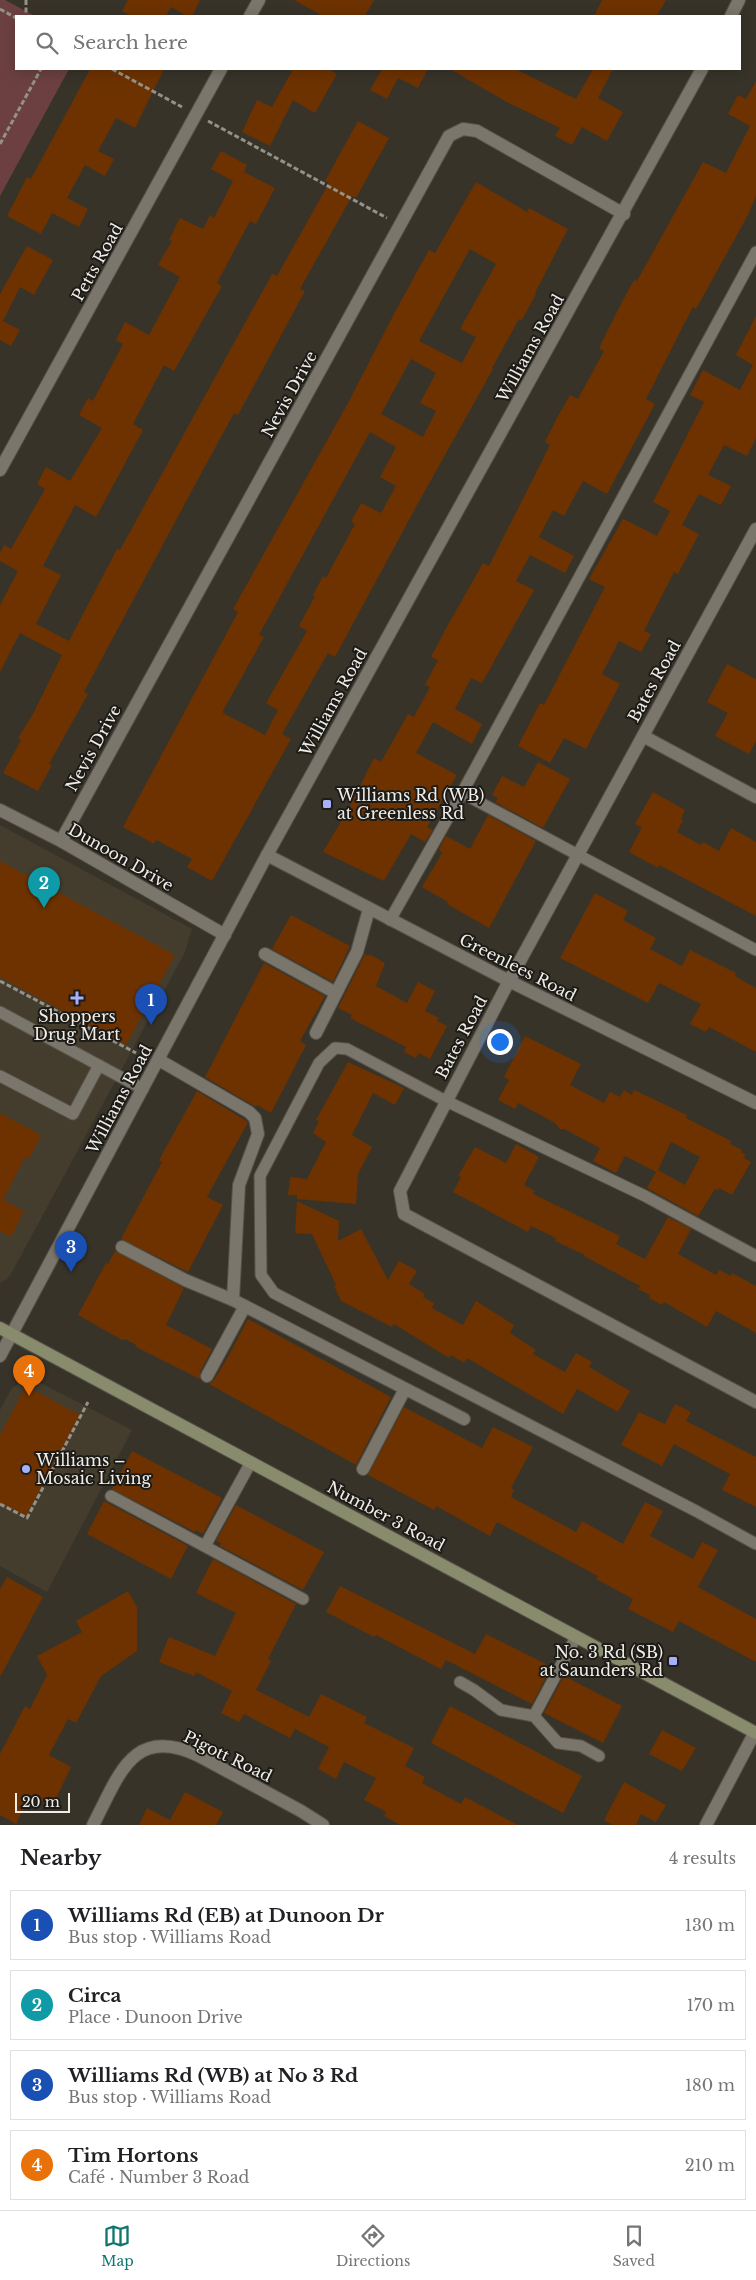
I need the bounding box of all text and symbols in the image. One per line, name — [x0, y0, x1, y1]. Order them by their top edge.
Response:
search box — [15, 15, 741, 70]
icon: search — [33, 29, 61, 57]
text: Search here — [73, 31, 188, 54]
street label: Petts Road — [67, 219, 127, 305]
street label: Williams Road — [492, 290, 568, 406]
street label: Nevis Drive — [257, 347, 321, 441]
street label: Bates Road — [623, 636, 685, 726]
street label: Williams Road — [295, 644, 371, 760]
street label: Nevis Drive — [61, 701, 125, 795]
place label: Williams Rd (WB) at Greenless Rd — [336, 785, 484, 823]
marker: Williams Rd (WB) at Greenless Rd — [321, 798, 333, 810]
street label: Dunoon Drive — [65, 819, 177, 895]
pin: 2 — [28, 867, 60, 908]
street label: Greenlees Road — [456, 929, 580, 1005]
pin: 1 — [135, 984, 167, 1025]
marker: Shoppers Drug Mart — [71, 992, 83, 1004]
street label: Bates Road — [431, 992, 491, 1082]
place label: Shoppers Drug Mart — [34, 1006, 120, 1044]
your location — [487, 1029, 513, 1055]
street label: Williams Road — [81, 1041, 156, 1158]
pin: 3 — [55, 1231, 87, 1272]
pin: 4 — [13, 1355, 45, 1396]
place label: Williams – Mosaic Living — [35, 1450, 151, 1488]
marker: Williams – Mosaic Living — [20, 1463, 32, 1475]
street label: Number 3 Road — [324, 1477, 448, 1556]
place label: No. 3 Rd (SB) at Saunders Rd — [540, 1642, 663, 1680]
marker: No. 3 Rd (SB) at Saunders Rd — [667, 1655, 679, 1667]
street label: Pigott Road — [181, 1726, 276, 1786]
scale bar — [15, 1790, 70, 1813]
text: 20 m — [22, 1793, 60, 1811]
text: Nearby — [20, 1845, 101, 1871]
text: 4 results — [669, 1848, 736, 1868]
text: Williams Rd (EB) at Dunoon Dr — [68, 1904, 384, 1927]
text: 1 — [34, 1915, 40, 1935]
text: 130 m — [685, 1915, 735, 1935]
text: Bus stop · Williams Road — [68, 1927, 271, 1947]
text: Circa — [68, 1984, 121, 2007]
text: 2 — [32, 1995, 42, 2015]
text: 170 m — [687, 1995, 735, 2015]
text: Place · Dunoon Drive — [68, 2007, 243, 2027]
text: Williams Rd (WB) at No 3 Rd — [68, 2064, 358, 2087]
text: 3 — [32, 2075, 42, 2095]
text: 180 m — [685, 2075, 735, 2095]
text: Bus stop · Williams Road — [68, 2087, 271, 2107]
text: Tim Hortons — [68, 2144, 198, 2167]
text: 4 — [32, 2155, 42, 2175]
text: 210 m — [685, 2155, 735, 2175]
text: Café · Number 3 Road — [68, 2167, 249, 2187]
tab: Map — [101, 2222, 134, 2270]
tab: Directions — [336, 2222, 410, 2270]
tab: Saved — [613, 2222, 655, 2270]

